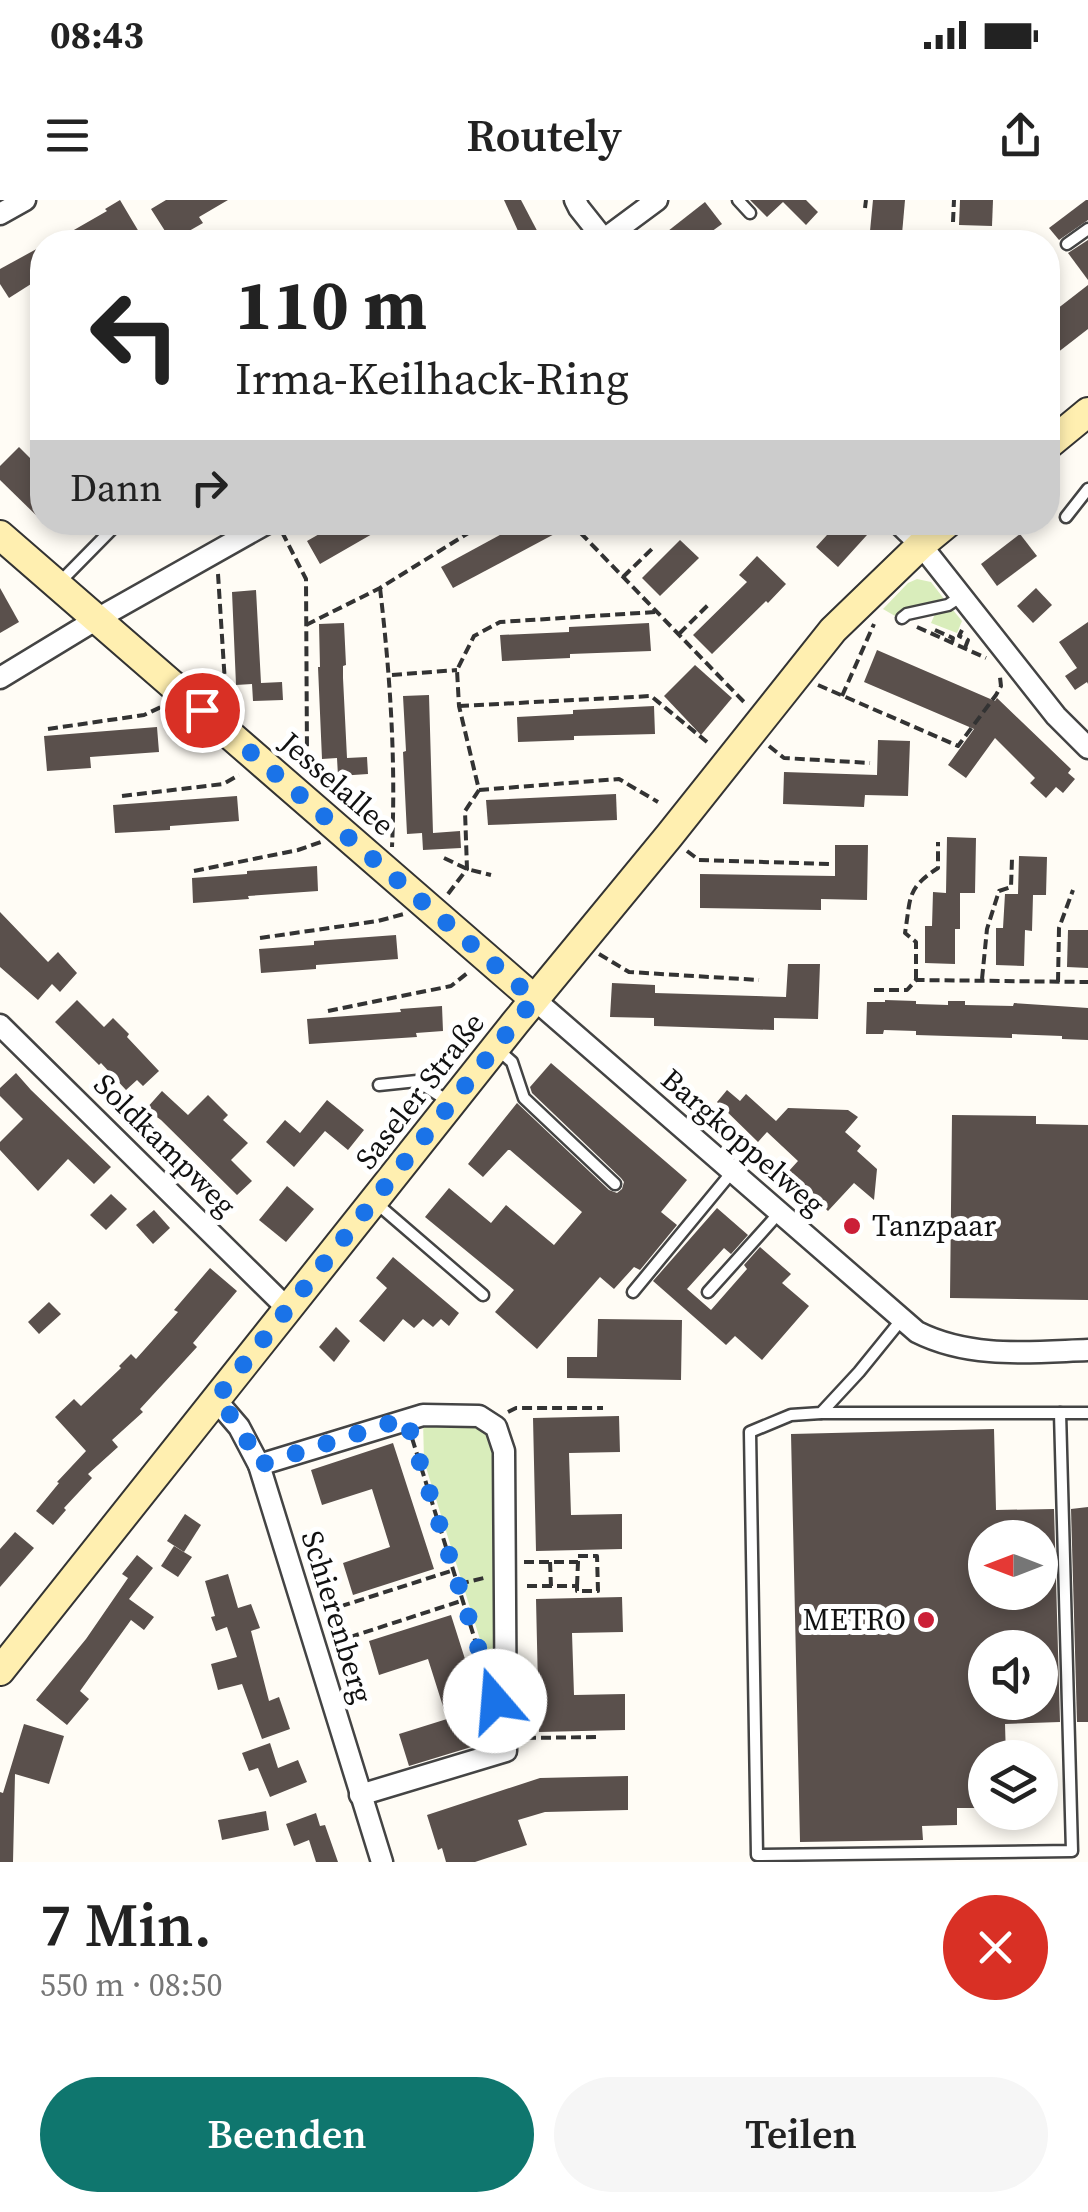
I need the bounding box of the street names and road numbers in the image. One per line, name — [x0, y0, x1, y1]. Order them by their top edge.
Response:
street label: Jesselallee — [271, 722, 403, 845]
street label: Saseler Straße — [346, 1004, 494, 1177]
street label: Bargkoppelweg — [652, 1059, 834, 1224]
street label: Soldkampweg — [85, 1064, 246, 1225]
street label: Schierenberg — [292, 1526, 383, 1708]

